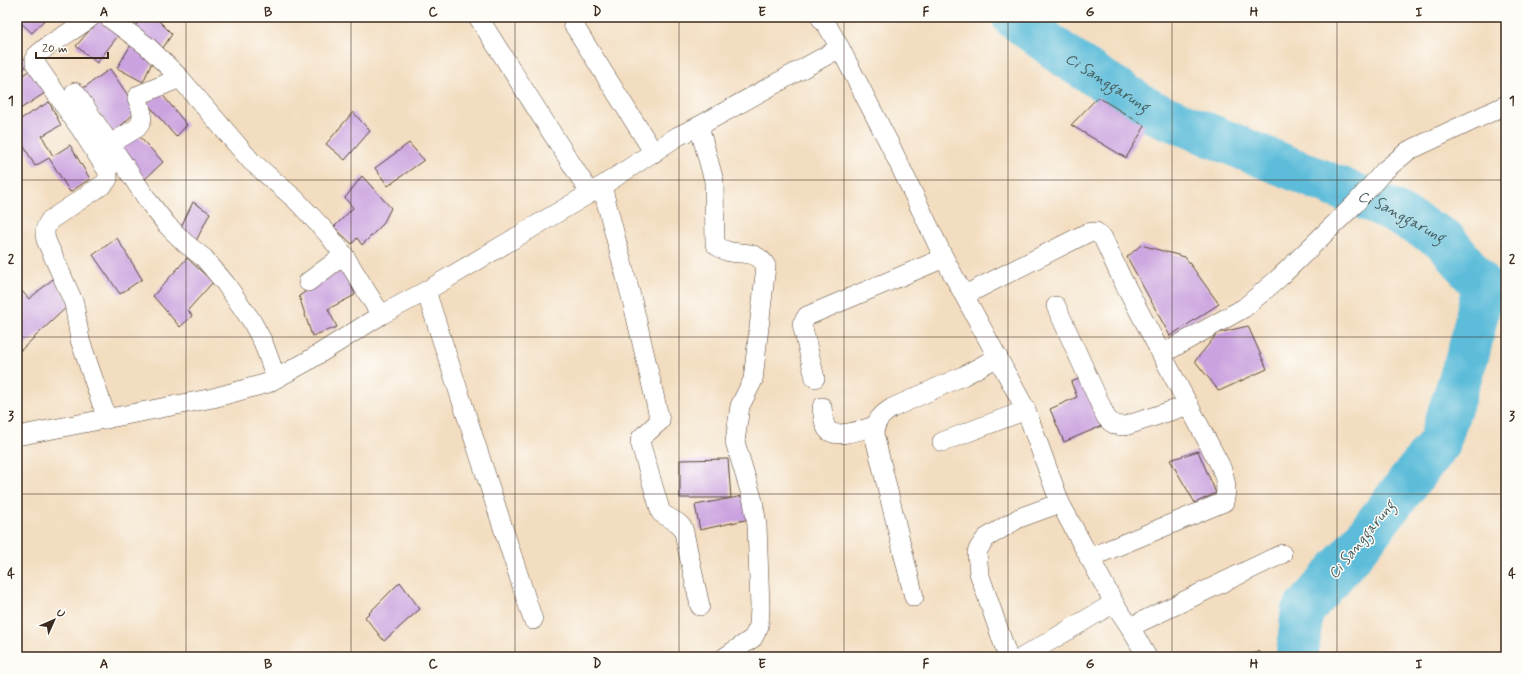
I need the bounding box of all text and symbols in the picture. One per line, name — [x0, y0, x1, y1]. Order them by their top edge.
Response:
text: A — [100, 4, 108, 21]
text: B — [264, 4, 273, 21]
text: C — [428, 4, 438, 21]
text: D — [593, 4, 602, 21]
text: E — [758, 4, 766, 21]
text: F — [923, 4, 930, 21]
text: G — [1086, 4, 1095, 21]
text: H — [1250, 4, 1259, 21]
text: I — [1416, 4, 1423, 21]
scale bar — [36, 34, 108, 60]
text: 20 m — [42, 41, 68, 57]
water label: Ci Sanggarung — [1061, 49, 1155, 120]
text: 1 — [8, 93, 14, 110]
text: 1 — [1509, 93, 1515, 110]
water label: Ci Sanggarung — [1354, 186, 1450, 251]
text: 2 — [8, 251, 15, 268]
text: 2 — [1509, 251, 1516, 268]
text: 3 — [8, 408, 14, 425]
text: 3 — [1509, 408, 1515, 425]
water label: Ci Sanggarung — [1324, 495, 1403, 585]
text: 4 — [7, 566, 15, 583]
text: 4 — [1508, 566, 1516, 583]
north arrow — [34, 600, 74, 640]
text: U — [53, 606, 68, 621]
text: A — [100, 656, 108, 673]
text: B — [264, 656, 273, 673]
text: C — [428, 656, 438, 673]
text: D — [593, 656, 602, 673]
text: E — [758, 656, 766, 673]
text: F — [923, 656, 930, 673]
text: G — [1086, 656, 1095, 673]
text: H — [1250, 656, 1259, 673]
text: I — [1416, 656, 1423, 673]

